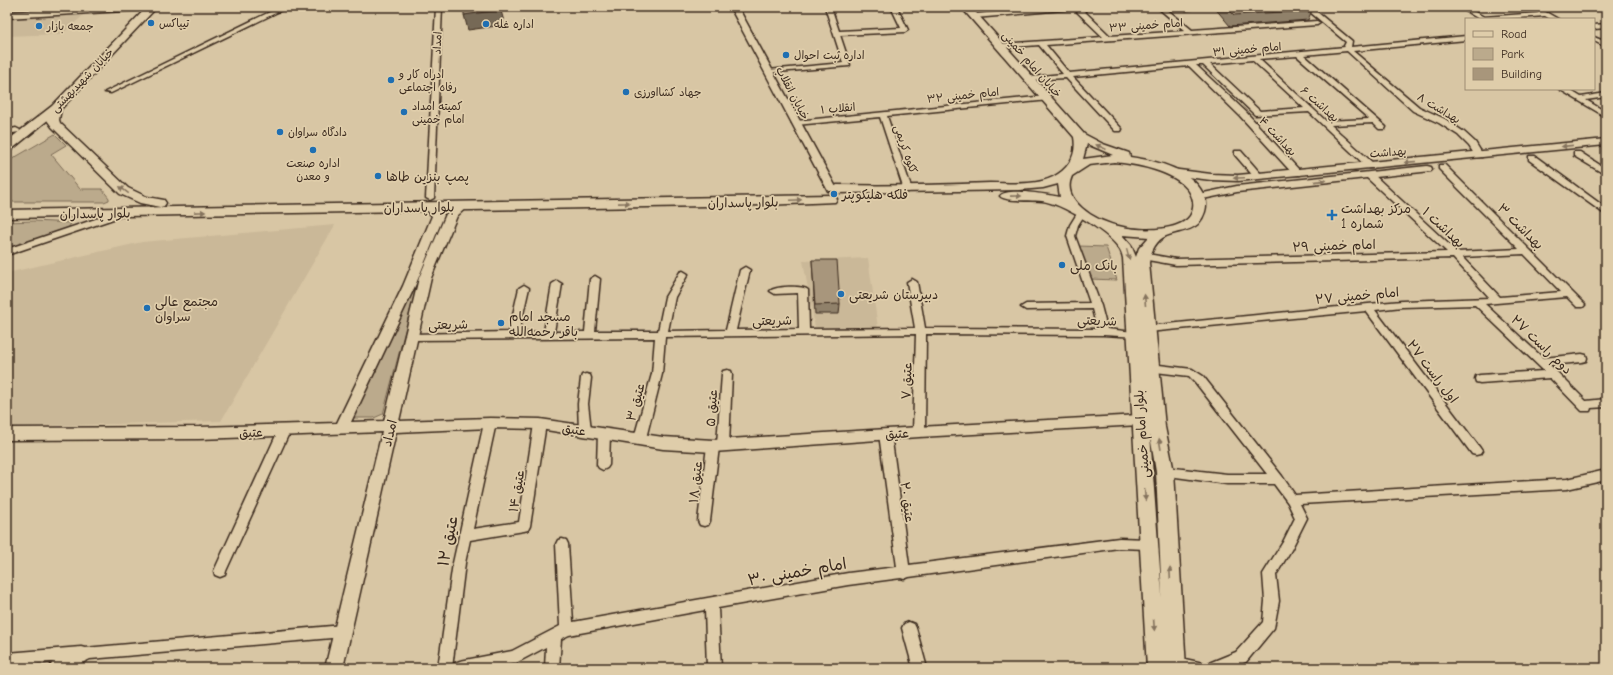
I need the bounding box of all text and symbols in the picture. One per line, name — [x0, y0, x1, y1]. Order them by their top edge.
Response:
street label: امام خمینی ۳۳ — [1109, 16, 1184, 37]
place label: تیپاکس — [159, 17, 190, 30]
marker: تیپاکس — [146, 18, 156, 28]
place label: اداره غله — [494, 18, 534, 31]
legend — [1465, 18, 1595, 90]
marker: اداره غله — [481, 19, 491, 29]
place label: جمعه بازار — [46, 20, 94, 34]
marker: جمعه بازار — [34, 21, 44, 31]
text: Road — [1501, 27, 1527, 41]
street label: خیابان امام خمینی — [998, 29, 1064, 101]
street label: امداد — [430, 31, 445, 55]
street label: امام خمینی ۳۱ — [1212, 40, 1282, 61]
street label: خیابان شهیدبهشتی — [48, 46, 117, 116]
text: Park — [1501, 47, 1524, 61]
place label: اداره ثبت احوال — [794, 49, 865, 63]
marker: اداره ثبت احوال — [781, 50, 791, 60]
street label: خیابان انقلاب — [772, 65, 812, 122]
text: Building — [1501, 67, 1542, 81]
place label: ادراه کار و رفاه اجتماعی — [398, 68, 457, 95]
marker: ادراه کار و رفاه اجتماعی — [386, 75, 396, 85]
street label: بهداشت ۶ — [1297, 84, 1342, 126]
street label: امام خمینی ۳۲ — [926, 85, 1000, 108]
place label: جهاد کشااورزی — [634, 86, 701, 99]
marker: جهاد کشااورزی — [621, 87, 631, 97]
street label: بهداشت ۸ — [1414, 90, 1463, 127]
place label: کمیته امداد امام خمینی — [412, 100, 465, 128]
street label: انقلاب ۱ — [820, 101, 856, 117]
marker: کمیته امداد امام خمینی — [399, 107, 409, 117]
street label: بهداشت ۴ — [1256, 114, 1299, 159]
street label: ککوه کریمی — [890, 123, 920, 176]
place label: دادگاه سراوان — [288, 126, 347, 139]
marker: دادگاه سراوان — [275, 127, 285, 137]
one-way arrow — [1561, 143, 1573, 150]
one-way arrow — [1096, 144, 1107, 150]
street label: بهداشت — [1369, 144, 1407, 162]
marker: اداره صنعت و معدن — [308, 145, 318, 155]
place label: اداره صنعت و معدن — [286, 157, 340, 183]
one-way arrow — [1404, 159, 1416, 165]
place label: پمپ بنزین طاها — [386, 169, 469, 185]
marker: پمپ بنزین طاها — [373, 171, 383, 181]
one-way arrow — [1233, 174, 1245, 181]
one-way arrow — [1314, 178, 1326, 184]
one-way arrow — [118, 186, 129, 194]
place label: فلکه هلیکوپتر — [841, 187, 908, 203]
marker: فلکه هلیکوپتر — [829, 189, 839, 199]
one-way arrow — [1010, 193, 1023, 199]
street label: بلوار پاسداران — [708, 194, 779, 212]
one-way arrow — [790, 197, 803, 203]
street label: بلوار پاسداران — [384, 199, 455, 217]
one-way arrow — [618, 200, 630, 207]
street label: بهداشت ۳ — [1494, 200, 1547, 253]
place label: مرکز بهداشت شماره 1 — [1341, 201, 1411, 232]
street label: بهداشت ۱ — [1419, 204, 1468, 251]
street label: بلوار پاسداران — [60, 205, 131, 223]
one-way arrow — [194, 209, 207, 215]
marker: مرکز بهداشت شماره 1 — [1326, 209, 1338, 221]
street label: امام خمینی ۲۹ — [1292, 237, 1376, 257]
one-way arrow — [1125, 248, 1131, 260]
place label: بانک ملی — [1070, 258, 1118, 275]
marker: بانک ملی — [1057, 260, 1067, 270]
street label: امام خمینی ۲۷ — [1314, 284, 1400, 310]
place label: دبیرستان شریعتی — [849, 287, 938, 304]
marker: دبیرستان شریعتی — [836, 289, 846, 299]
place label: مجتمع عالی سراوان — [155, 294, 218, 325]
one-way arrow — [1142, 294, 1149, 307]
marker: مجتمع عالی سراوان — [142, 303, 152, 313]
place label: مسجد امام باقر رحمه‌الله — [509, 309, 578, 340]
street label: شریعتی — [1077, 312, 1117, 331]
street label: ۲۷ دوم راست — [1506, 312, 1575, 379]
street label: شریعتی — [752, 313, 792, 330]
street label: شریعتی — [428, 317, 468, 334]
marker: مسجد امام باقر رحمه‌الله — [496, 318, 506, 328]
street label: ۲۷ اول راست — [1403, 337, 1461, 406]
street label: عتیق ۷ — [898, 362, 916, 400]
street label: عتیق ۳ — [623, 381, 649, 423]
street label: عتیق ۵ — [703, 389, 721, 427]
street label: بلوار امام خمینی — [1131, 389, 1155, 479]
street label: امداد — [379, 418, 400, 448]
street label: عتیق — [561, 420, 587, 440]
street label: عتیق — [239, 425, 263, 441]
street label: عتیق — [885, 425, 910, 443]
one-way arrow — [1157, 438, 1163, 450]
street label: عتیق ۱۸ — [686, 460, 706, 504]
street label: عتیق ۱۴ — [506, 469, 528, 513]
street label: عتیق ۲۰ — [897, 481, 917, 524]
one-way arrow — [1142, 489, 1149, 501]
street label: عتیق ۱۲ — [434, 514, 462, 568]
street label: امام خمینی ۳۰ — [746, 554, 849, 592]
one-way arrow — [1167, 567, 1174, 579]
one-way arrow — [1150, 619, 1157, 631]

